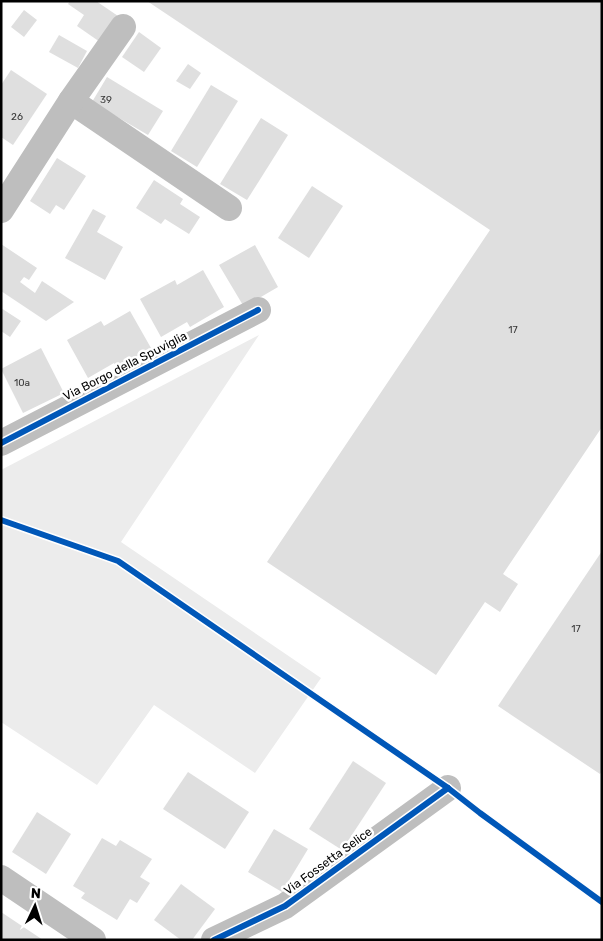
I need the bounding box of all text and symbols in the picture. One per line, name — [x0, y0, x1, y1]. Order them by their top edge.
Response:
house number: 39 — [100, 94, 112, 106]
house number: 26 — [11, 111, 23, 123]
house number: 17 — [508, 324, 518, 336]
street label: Via Borgo della Spuviglia — [61, 329, 189, 403]
house number: 10a — [14, 377, 30, 389]
house number: 17 — [571, 623, 581, 635]
street label: Via Fossetta Selice — [281, 824, 375, 898]
north arrow — [10, 881, 60, 931]
text: N — [30, 885, 41, 902]

